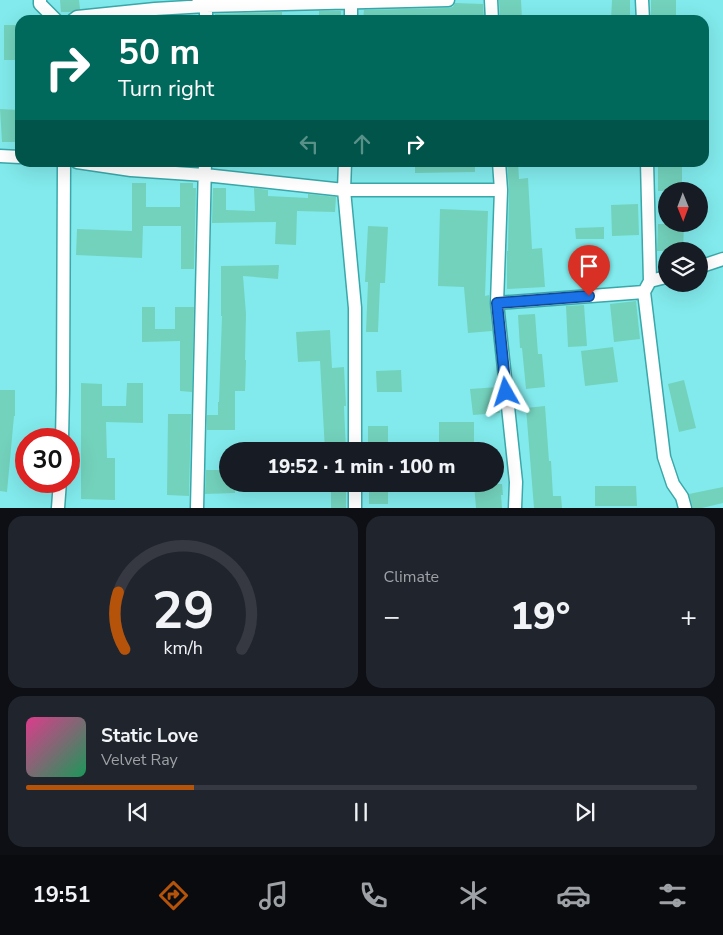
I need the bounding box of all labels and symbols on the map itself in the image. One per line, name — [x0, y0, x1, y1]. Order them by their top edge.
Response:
north arrow — [658, 182, 708, 232]
pin — [568, 245, 610, 296]
position arrow — [479, 365, 531, 417]
speed limit sign: 30 — [15, 428, 80, 493]

